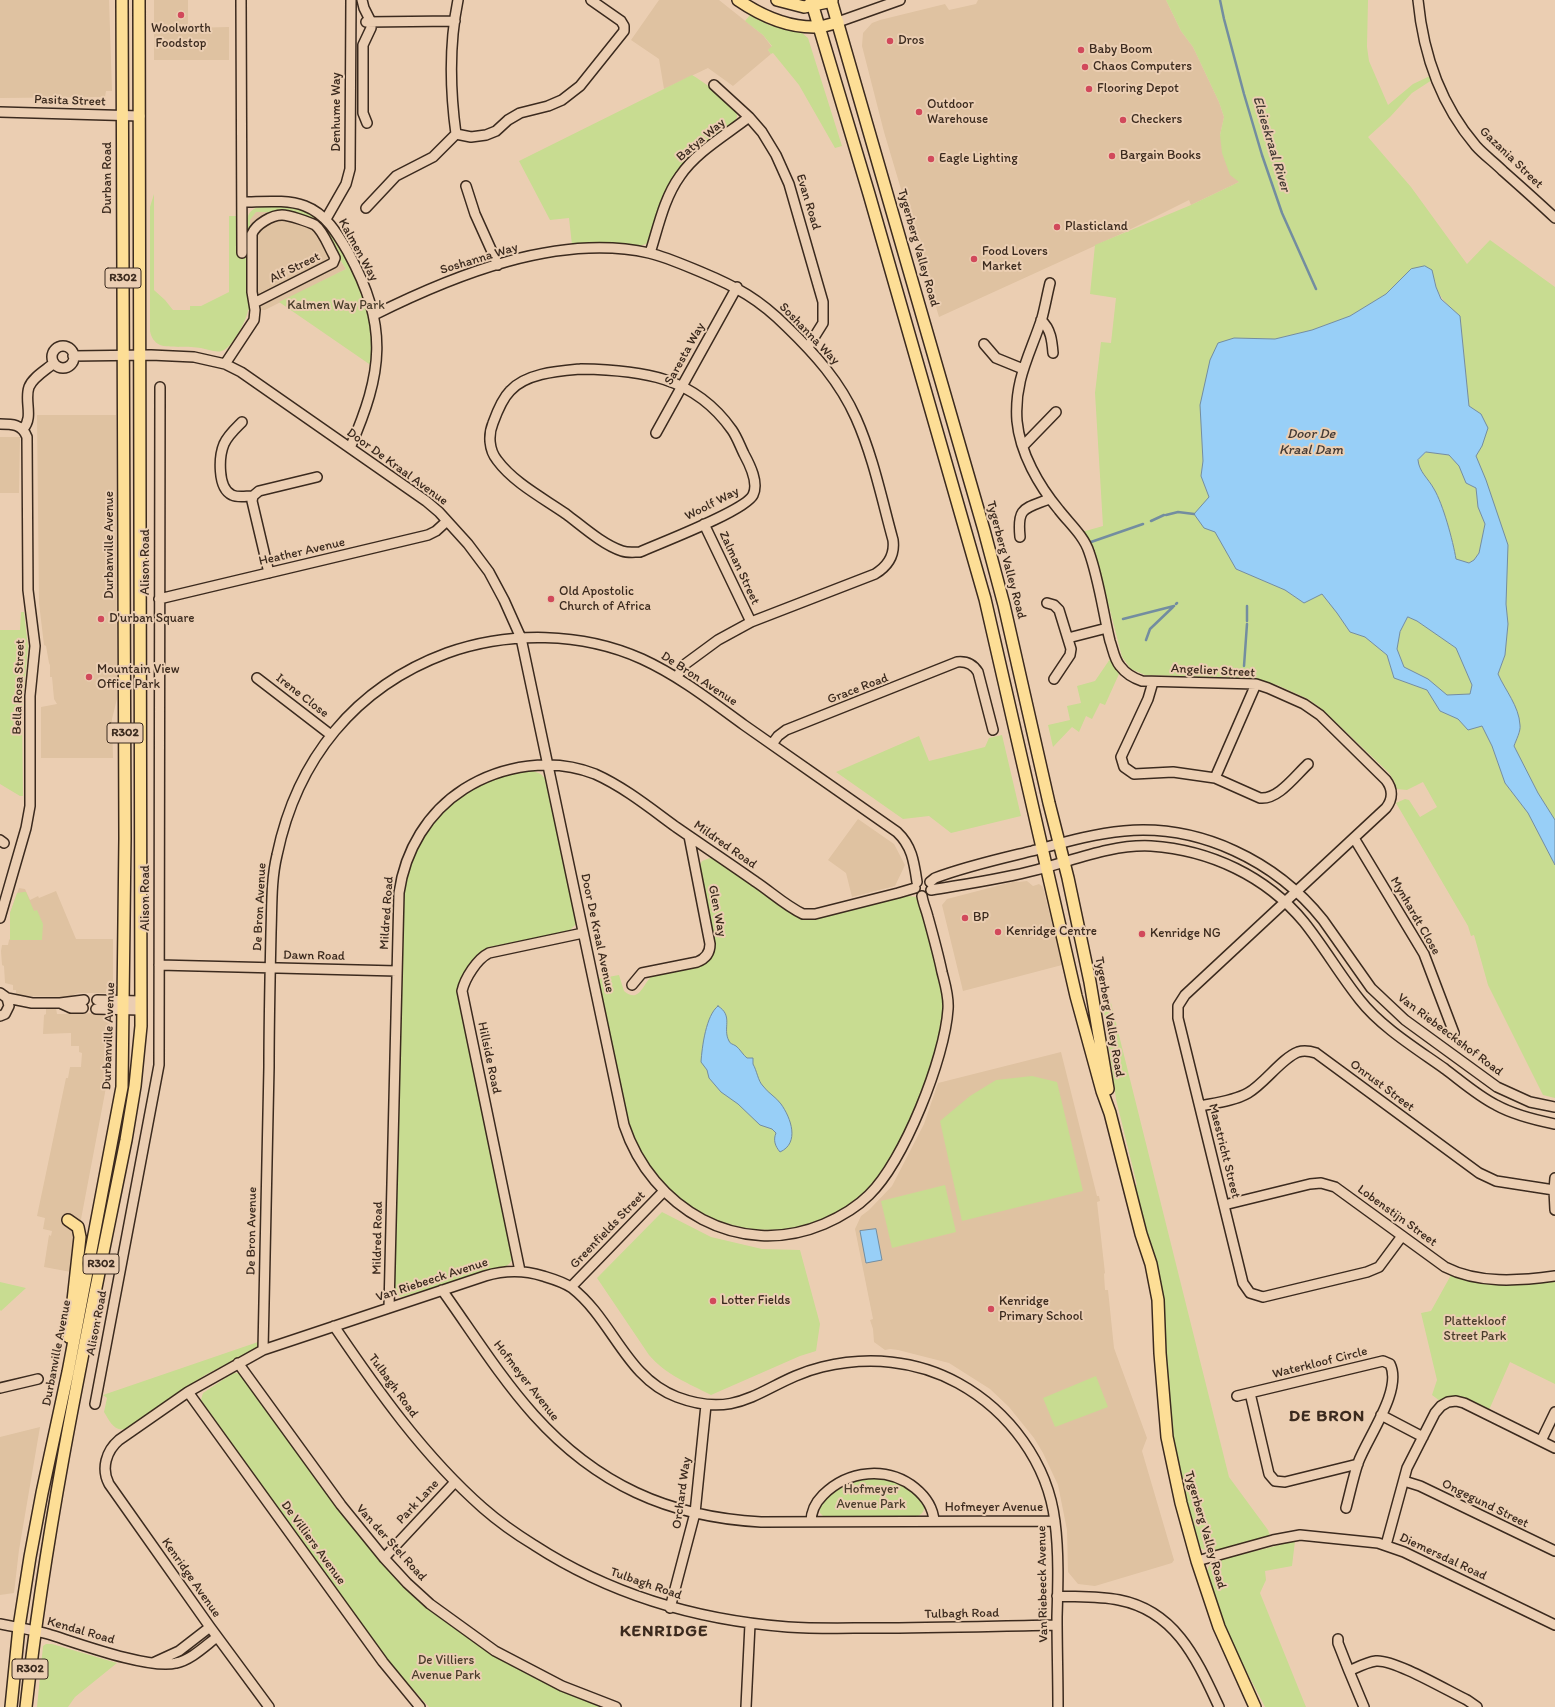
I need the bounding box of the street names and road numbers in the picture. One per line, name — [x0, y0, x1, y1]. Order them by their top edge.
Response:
street label: Denhume Way — [329, 72, 345, 152]
street label: Pasita Street — [34, 92, 106, 110]
street label: Batya Way — [673, 115, 729, 165]
street label: Gazania Street — [1476, 124, 1546, 192]
street label: Durban Road — [100, 142, 116, 214]
street label: Evan Road — [792, 172, 824, 232]
street label: Tygerberg Valley Road — [894, 187, 942, 309]
street label: Kalmen Way — [334, 216, 382, 284]
street label: Soshanna Way — [438, 240, 520, 278]
street label: Alf Street — [267, 249, 323, 287]
road number: R302 — [105, 268, 141, 288]
street label: Soshanna Way — [775, 300, 843, 368]
street label: Saresta Way — [661, 320, 709, 388]
street label: Door De Kraal Avenue — [343, 425, 451, 509]
street label: Woolf Way — [682, 484, 742, 524]
street label: Durbanville Avenue — [102, 491, 118, 599]
street label: Tygerberg Valley Road — [983, 499, 1029, 621]
street label: Alison Road — [138, 529, 154, 595]
street label: Zalman Street — [715, 529, 763, 607]
street label: Heather Avenue — [257, 534, 347, 570]
street label: Bella Rosa Street — [10, 639, 28, 735]
street label: De Bron Avenue — [658, 648, 740, 710]
street label: Angelier Street — [1171, 661, 1255, 681]
street label: Irene Close — [272, 670, 332, 722]
street label: Grace Road — [825, 670, 891, 708]
road number: R302 — [107, 723, 143, 743]
street label: Mildred Road — [690, 817, 760, 873]
street label: De Bron Avenue — [250, 862, 270, 952]
street label: Alison Road — [138, 865, 154, 931]
street label: Door De Kraal Avenue — [577, 872, 617, 994]
street label: Mynhardt Close — [1386, 874, 1444, 958]
street label: Mildred Road — [377, 876, 397, 950]
street label: Glen Way — [704, 884, 730, 938]
street label: Dawn Road — [283, 948, 345, 964]
street label: Tygerberg Valley Road — [1091, 956, 1127, 1078]
street label: Durbanville Avenue — [99, 982, 119, 1090]
street label: Van Riebeeckshof Road — [1394, 990, 1506, 1080]
street label: Hillside Road — [474, 1021, 504, 1095]
street label: Onrust Street — [1347, 1057, 1417, 1115]
street label: Maestricht Street — [1205, 1102, 1243, 1200]
street label: Lobenstijn Street — [1354, 1182, 1440, 1250]
street label: De Bron Avenue — [243, 1187, 261, 1275]
street label: Greenfields Street — [567, 1188, 649, 1272]
street label: Mildred Road — [370, 1201, 386, 1275]
road number: R302 — [83, 1254, 119, 1274]
street label: Van Riebeeck Avenue — [374, 1255, 490, 1305]
street label: Alison Road — [83, 1289, 111, 1357]
street label: Durbanville Avenue — [39, 1299, 75, 1407]
street label: Hofmeyer Avenue — [490, 1337, 562, 1425]
street label: Waterkloof Circle — [1271, 1344, 1369, 1382]
street label: Tulbagh Road — [365, 1351, 421, 1421]
street label: Orchard Way — [669, 1456, 695, 1530]
street label: Tygerberg Valley Road — [1181, 1469, 1229, 1591]
street label: Park Lane — [393, 1476, 443, 1528]
street label: Ongegund Street — [1439, 1476, 1531, 1532]
street label: De Villiers Avenue — [277, 1498, 349, 1588]
street label: Hofmeyer Avenue — [945, 1500, 1043, 1516]
street label: Van der Stel Road — [352, 1501, 430, 1585]
street label: Van Riebeeck Avenue — [1034, 1525, 1052, 1643]
street label: Diemersdal Road — [1397, 1530, 1489, 1584]
street label: Kenridge Avenue — [158, 1535, 224, 1621]
street label: Tulbagh Road — [608, 1564, 684, 1604]
street label: Tulbagh Road — [924, 1606, 1000, 1622]
street label: Kendal Road — [45, 1614, 117, 1648]
road number: R302 — [12, 1659, 48, 1679]

